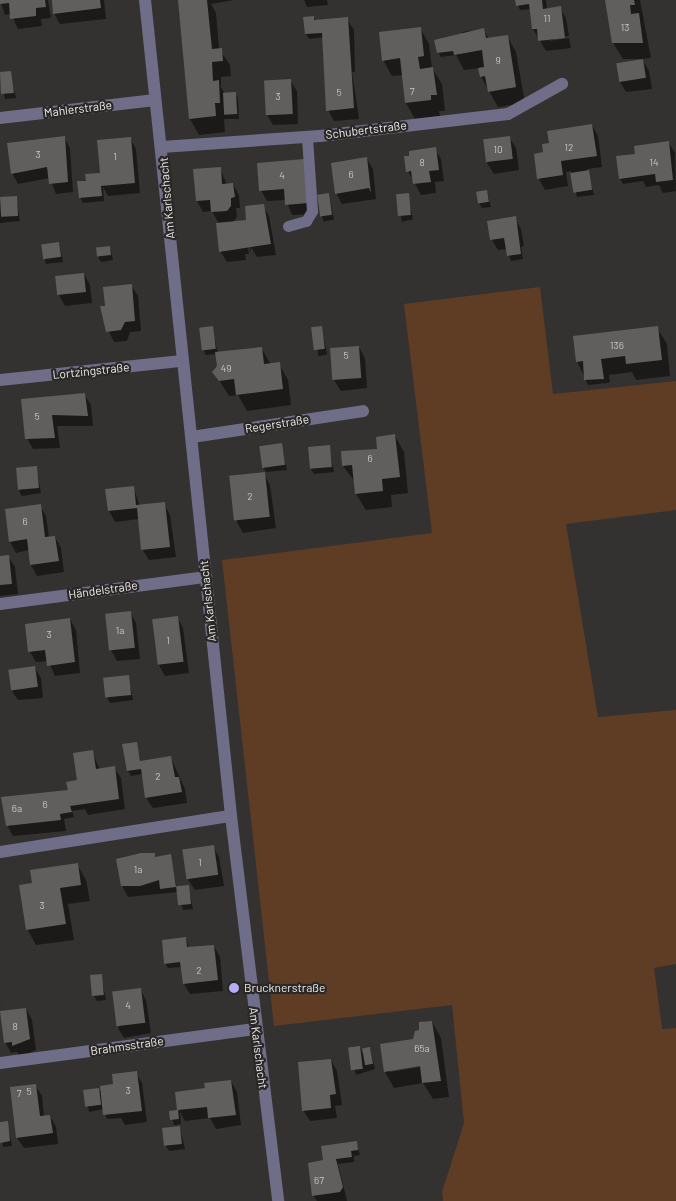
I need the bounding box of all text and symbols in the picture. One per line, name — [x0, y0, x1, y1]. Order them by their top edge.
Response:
house number: 11 — [543, 13, 551, 25]
house number: 13 — [621, 22, 629, 34]
house number: 9 — [495, 55, 501, 67]
house number: 7 — [410, 86, 414, 98]
house number: 5 — [336, 87, 342, 99]
house number: 3 — [275, 91, 281, 103]
street label: Mahlerstraße — [43, 98, 113, 120]
street label: Schubertstraße — [325, 118, 407, 142]
house number: 12 — [565, 142, 573, 154]
house number: 10 — [493, 144, 503, 156]
house number: 3 — [35, 149, 41, 161]
house number: 1 — [113, 151, 117, 163]
street label: Am Karlschacht — [156, 157, 178, 239]
house number: 8 — [419, 157, 425, 169]
house number: 14 — [649, 157, 659, 169]
house number: 6 — [348, 169, 354, 181]
house number: 4 — [279, 170, 285, 182]
house number: 136 — [610, 340, 624, 352]
house number: 5 — [343, 350, 349, 362]
street label: Lortzingstraße — [52, 360, 130, 382]
house number: 49 — [221, 363, 231, 375]
house number: 5 — [34, 411, 40, 423]
street label: Regerstraße — [244, 412, 310, 436]
house number: 6 — [367, 453, 373, 465]
house number: 2 — [247, 491, 253, 503]
house number: 6 — [22, 516, 28, 528]
street label: Am Karlschacht — [197, 560, 219, 642]
street label: Händelstraße — [67, 578, 139, 602]
house number: 1a — [116, 625, 124, 637]
house number: 3 — [46, 629, 52, 641]
house number: 1 — [166, 635, 170, 647]
house number: 2 — [155, 771, 161, 783]
house number: 6 — [42, 799, 48, 811]
house number: 6a — [12, 803, 22, 815]
house number: 1 — [198, 857, 202, 869]
house number: 1a — [134, 864, 142, 876]
house number: 3 — [39, 900, 45, 912]
house number: 2 — [196, 965, 202, 977]
place label: Brucknerstraße — [244, 981, 325, 995]
marker: Brucknerstraße — [228, 982, 240, 994]
house number: 4 — [125, 1000, 131, 1012]
street label: Am Karlschacht — [246, 1006, 270, 1090]
house number: 8 — [12, 1021, 18, 1033]
street label: Brahmsstraße — [90, 1034, 164, 1058]
house number: 65a — [414, 1043, 430, 1055]
house number: 3 — [125, 1085, 131, 1097]
house number: 5 — [26, 1086, 32, 1098]
house number: 7 — [17, 1088, 21, 1100]
house number: 67 — [314, 1175, 324, 1187]

